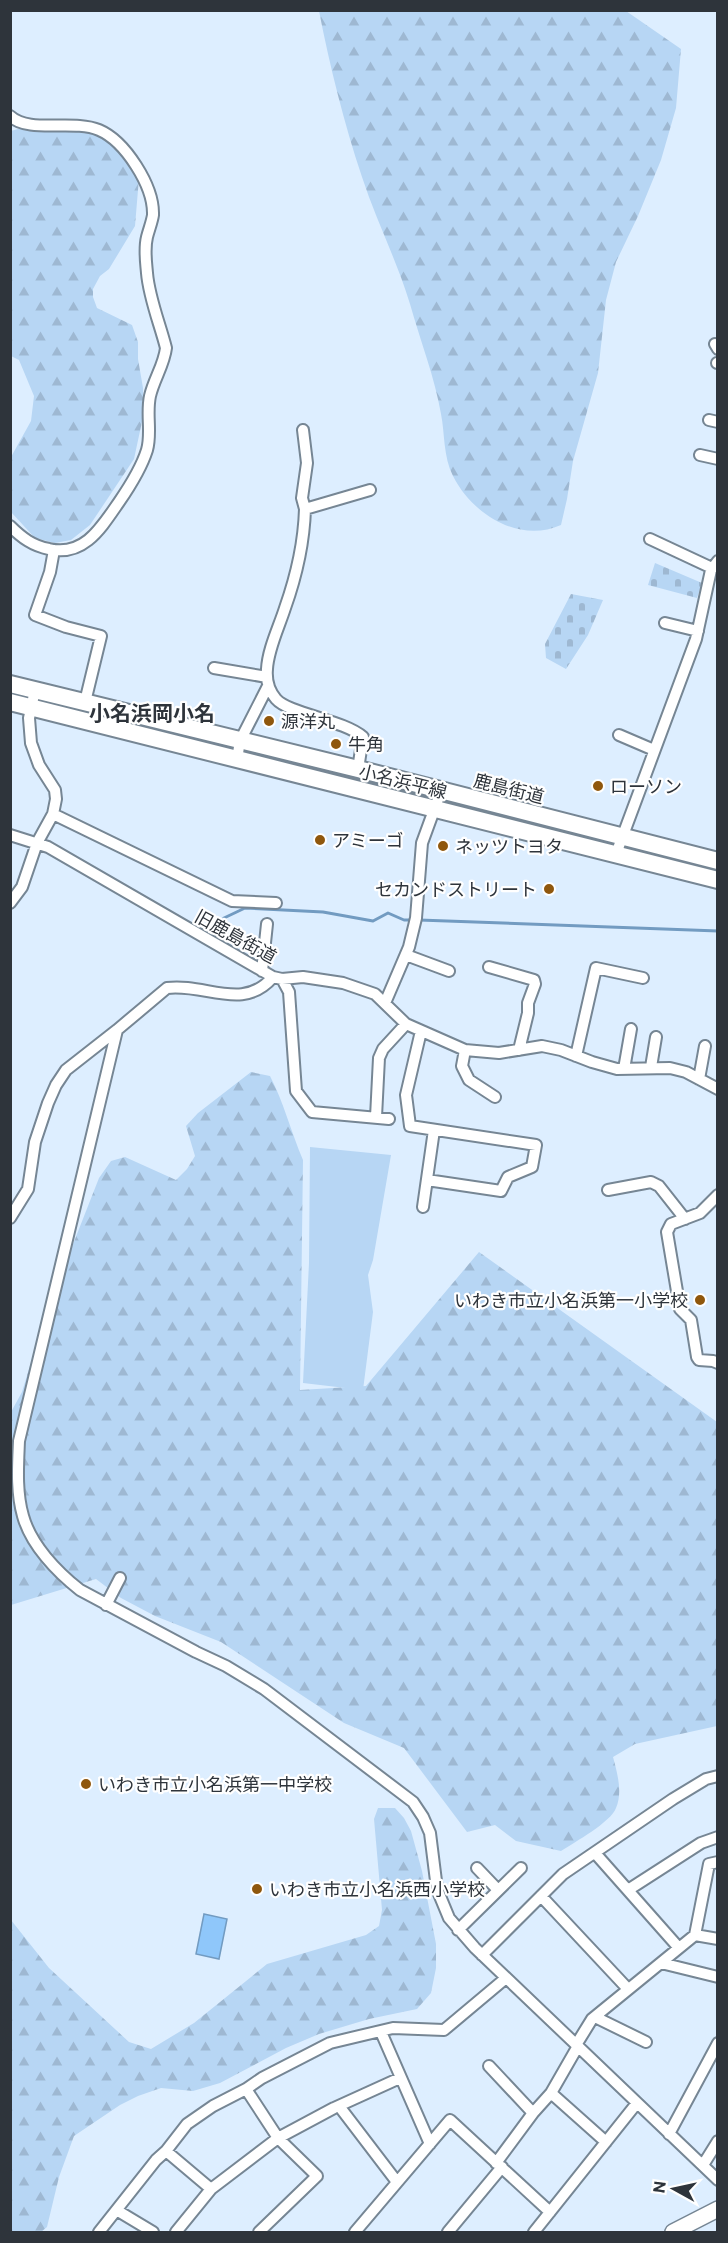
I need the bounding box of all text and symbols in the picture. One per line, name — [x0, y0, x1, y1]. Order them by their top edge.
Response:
district label: 小名浜岡小名 — [89, 700, 215, 725]
place label: 源洋丸 — [281, 710, 335, 732]
marker: 源洋丸 — [262, 714, 276, 728]
place label: 牛角 — [348, 733, 384, 755]
marker: 牛角 — [329, 737, 343, 751]
street label: 小名浜平線 — [357, 759, 449, 803]
street label: 鹿島街道 — [471, 769, 547, 807]
place label: ローソン — [610, 775, 682, 797]
marker: ローソン — [591, 779, 605, 793]
place label: アミーゴ — [332, 829, 404, 851]
marker: アミーゴ — [313, 833, 327, 847]
place label: ネッツトヨタ — [455, 835, 563, 857]
marker: ネッツトヨタ — [436, 839, 450, 853]
place label: セカンドストリート — [375, 878, 537, 900]
marker: セカンドストリート — [542, 882, 556, 896]
street label: 旧鹿島街道 — [191, 905, 281, 967]
place label: いわき市立小名浜第一小学校 — [454, 1289, 688, 1311]
marker: いわき市立小名浜第一小学校 — [693, 1293, 707, 1307]
place label: いわき市立小名浜第一中学校 — [98, 1773, 332, 1795]
marker: いわき市立小名浜第一中学校 — [79, 1777, 93, 1791]
place label: いわき市立小名浜西小学校 — [269, 1878, 485, 1900]
marker: いわき市立小名浜西小学校 — [250, 1882, 264, 1896]
north arrow — [644, 2159, 704, 2219]
text: N — [648, 2180, 669, 2194]

